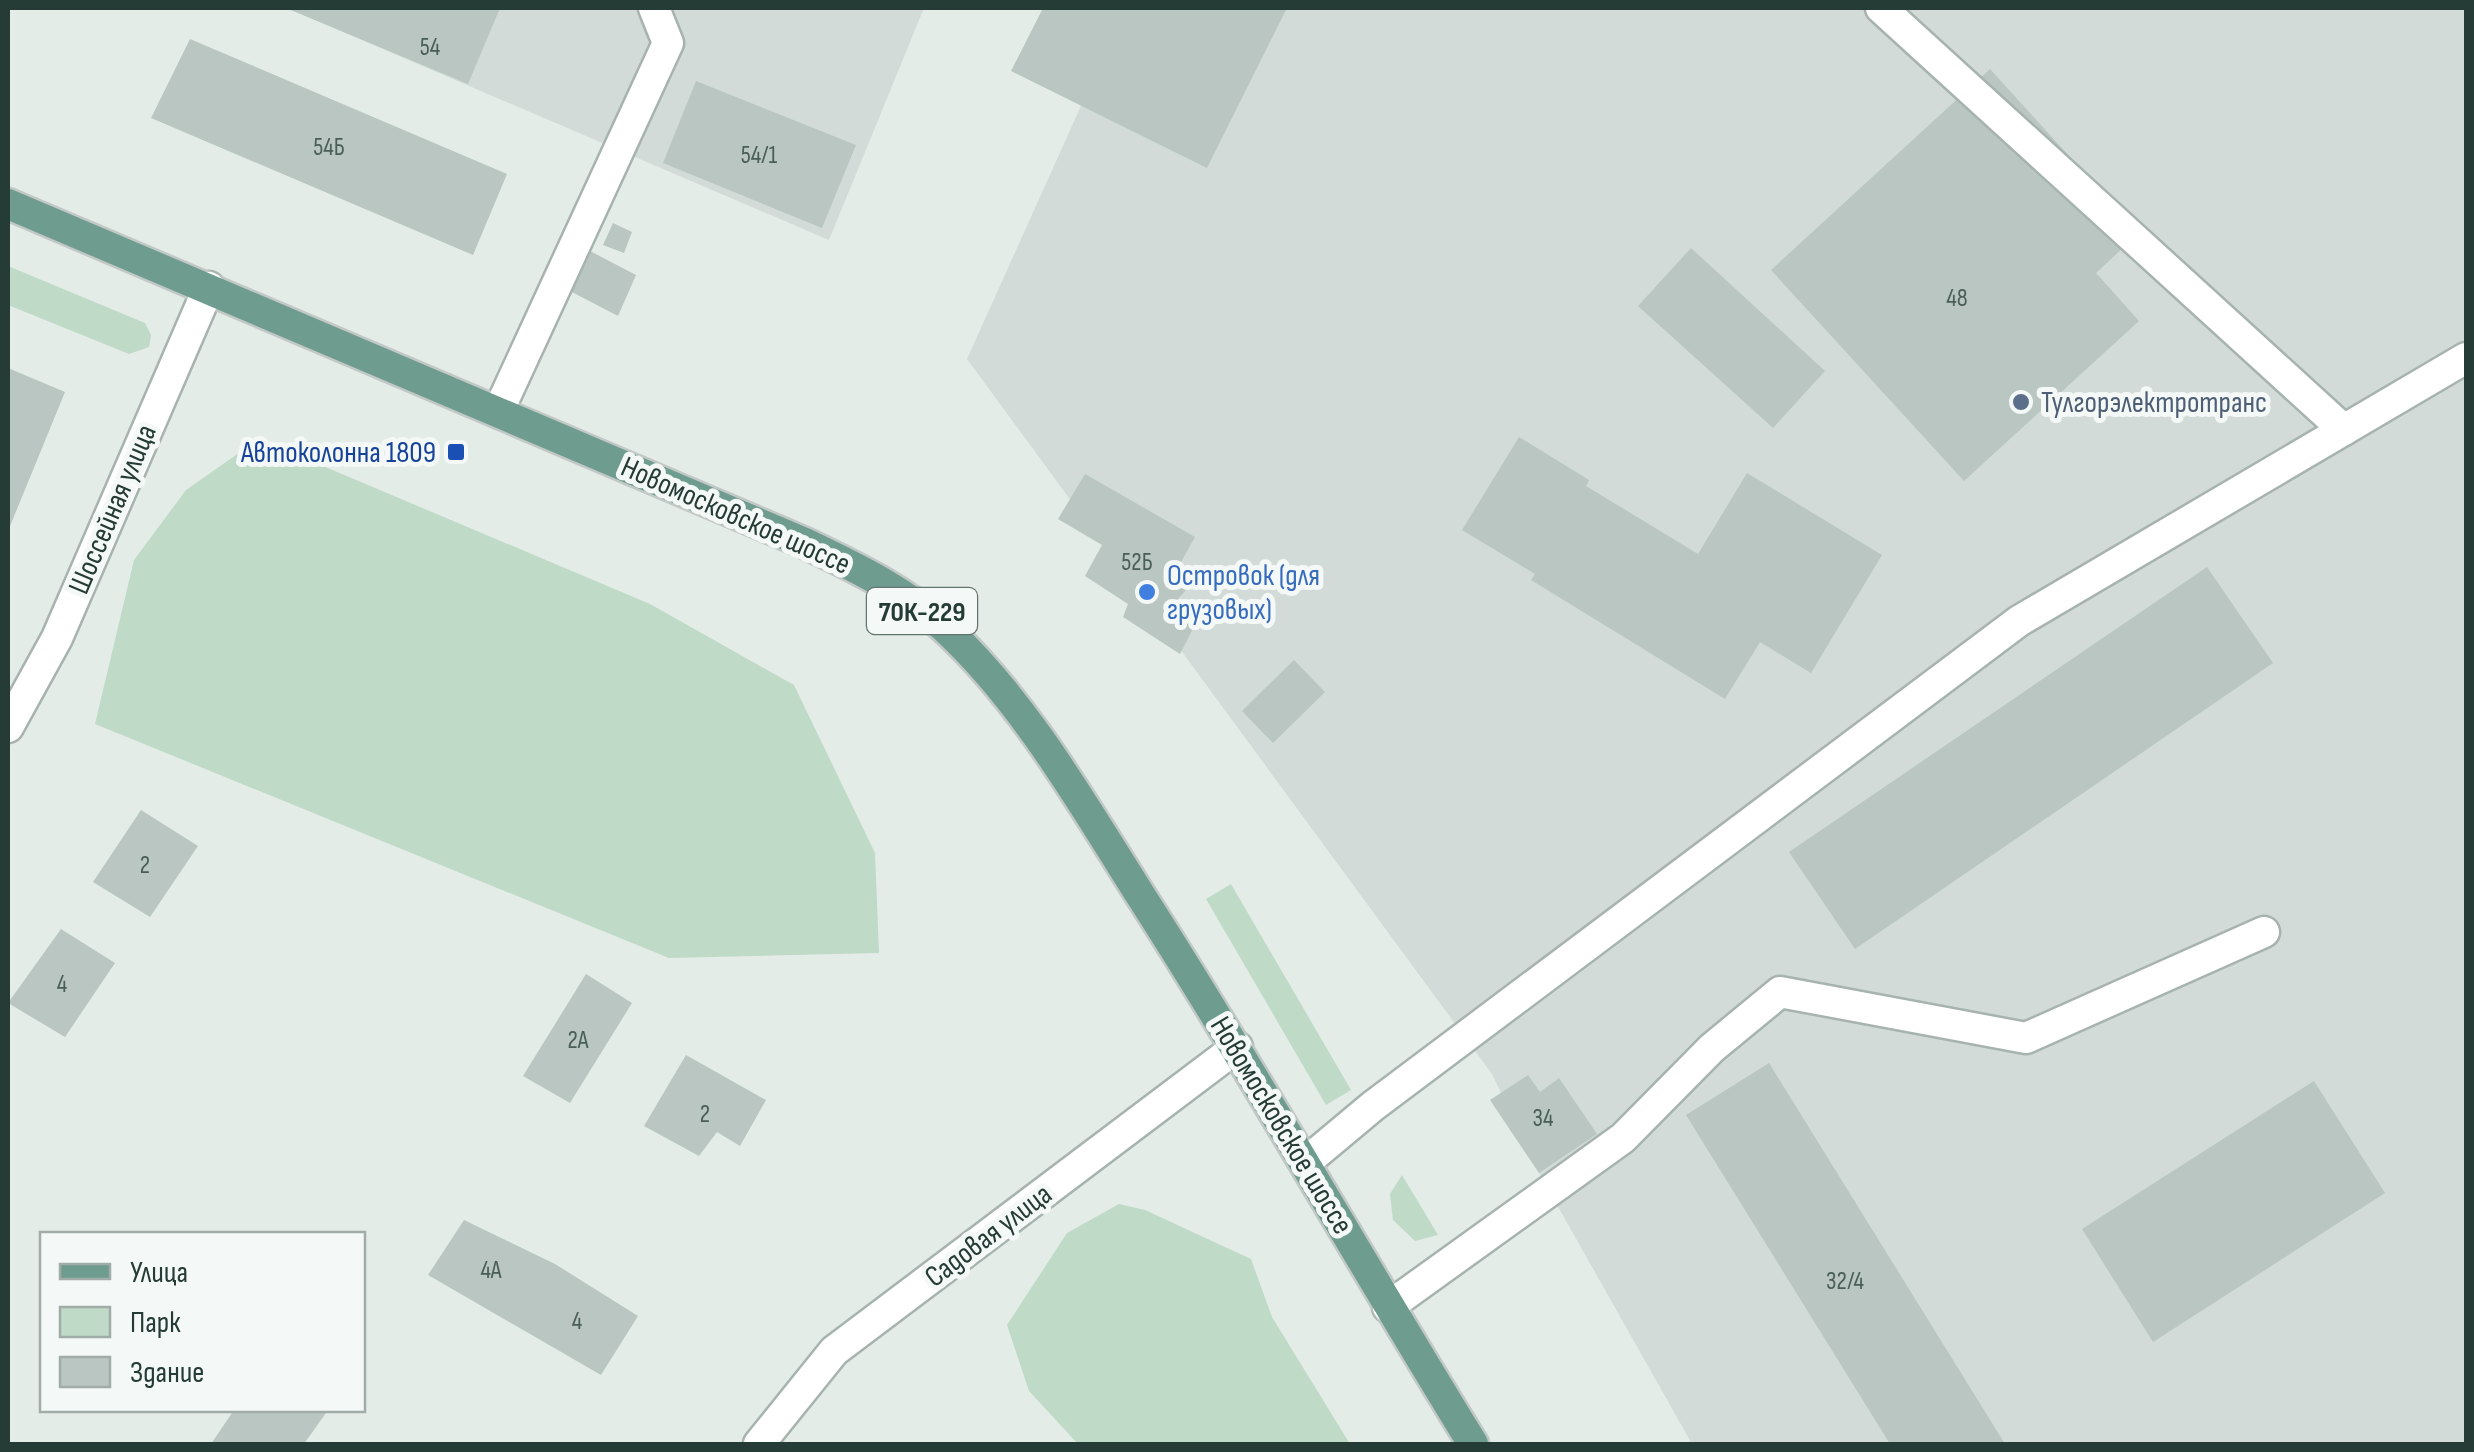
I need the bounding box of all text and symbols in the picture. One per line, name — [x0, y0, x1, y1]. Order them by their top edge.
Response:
house number: 54 — [420, 32, 440, 63]
house number: 54Б — [313, 132, 345, 163]
house number: 54/1 — [741, 140, 778, 171]
house number: 48 — [1946, 283, 1968, 314]
place label: Тулгорэлектротранс — [2041, 385, 2267, 421]
marker: Тулгорэлектротранс — [2010, 391, 2032, 413]
street label: Шоссейная улица — [61, 419, 165, 599]
place label: Автоколонна 1809 — [240, 435, 436, 471]
marker: Автоколонна 1809 — [445, 441, 467, 463]
street label: Новомосковское шоссе — [615, 449, 856, 583]
house number: 52Б — [1121, 547, 1153, 578]
place label: Островок (для грузовых) — [1167, 558, 1320, 628]
marker: Островок (для грузовых) — [1136, 581, 1158, 603]
road number: 70К-229 — [867, 588, 977, 634]
house number: 2 — [140, 850, 150, 881]
house number: 4 — [57, 969, 67, 1000]
street label: Новомосковское шоссе — [1202, 1010, 1360, 1241]
house number: 2А — [567, 1025, 589, 1056]
house number: 2 — [700, 1099, 710, 1130]
house number: 34 — [1533, 1103, 1553, 1134]
street label: Садовая улица — [918, 1176, 1059, 1295]
legend — [40, 1232, 365, 1412]
text: Улица — [130, 1255, 188, 1291]
house number: 4А — [480, 1255, 502, 1286]
house number: 32/4 — [1826, 1266, 1864, 1297]
text: Парк — [130, 1305, 181, 1341]
house number: 4 — [572, 1306, 582, 1337]
text: Здание — [130, 1355, 204, 1391]

